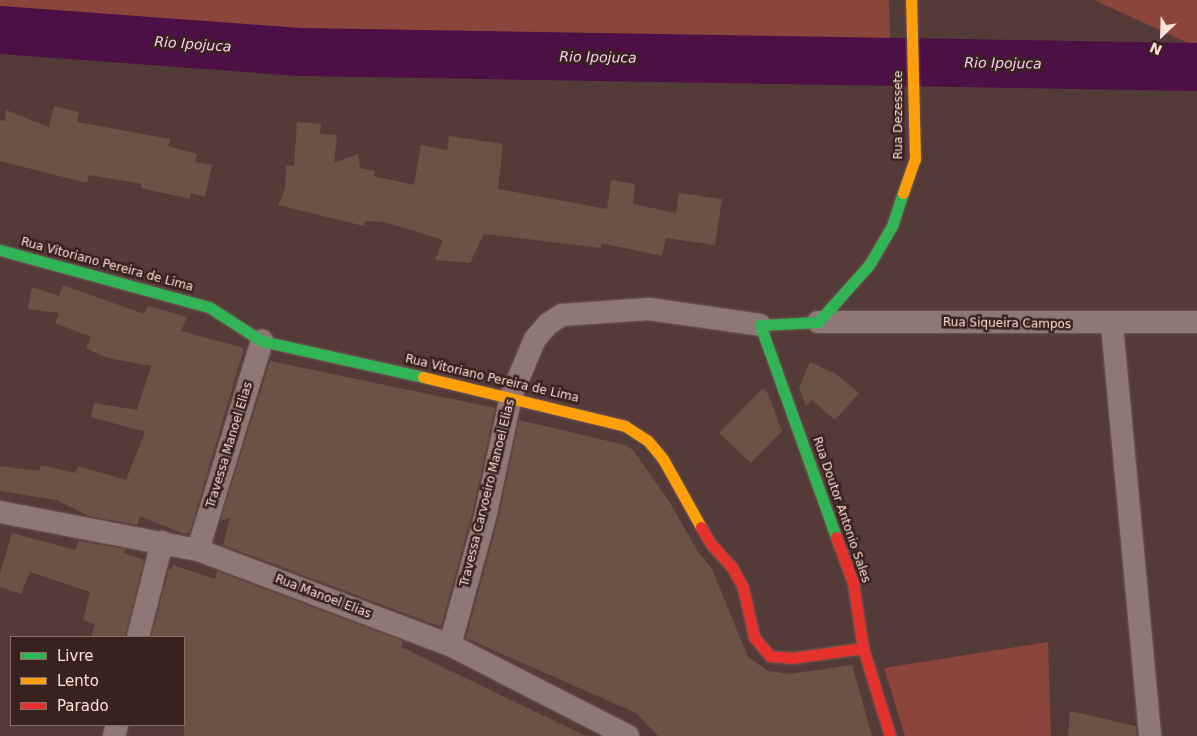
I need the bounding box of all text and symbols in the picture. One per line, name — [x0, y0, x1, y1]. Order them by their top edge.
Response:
north arrow — [1137, 10, 1187, 60]
water label: Rio Ipojuca — [154, 33, 232, 55]
text: N — [1147, 39, 1165, 58]
water label: Rio Ipojuca — [559, 48, 637, 66]
water label: Rio Ipojuca — [964, 54, 1042, 72]
street label: Rua Dezessete — [892, 71, 906, 159]
street label: Rua Vitoriano Pereira de Lima — [19, 235, 195, 295]
street label: Rua Siqueira Campos — [943, 316, 1071, 332]
street label: Rua Vitoriano Pereira de Lima — [404, 352, 580, 406]
street label: Travessa Manoel Elias — [204, 380, 256, 510]
street label: Travessa Carvoeiro Manoel Elias — [458, 398, 518, 588]
street label: Rua Doutor Antonio Sales — [809, 435, 873, 585]
street label: Rua Manoel Elias — [273, 572, 373, 622]
legend — [10, 636, 185, 726]
text: Livre — [57, 647, 93, 665]
text: Lento — [57, 672, 99, 690]
text: Parado — [57, 697, 109, 715]

